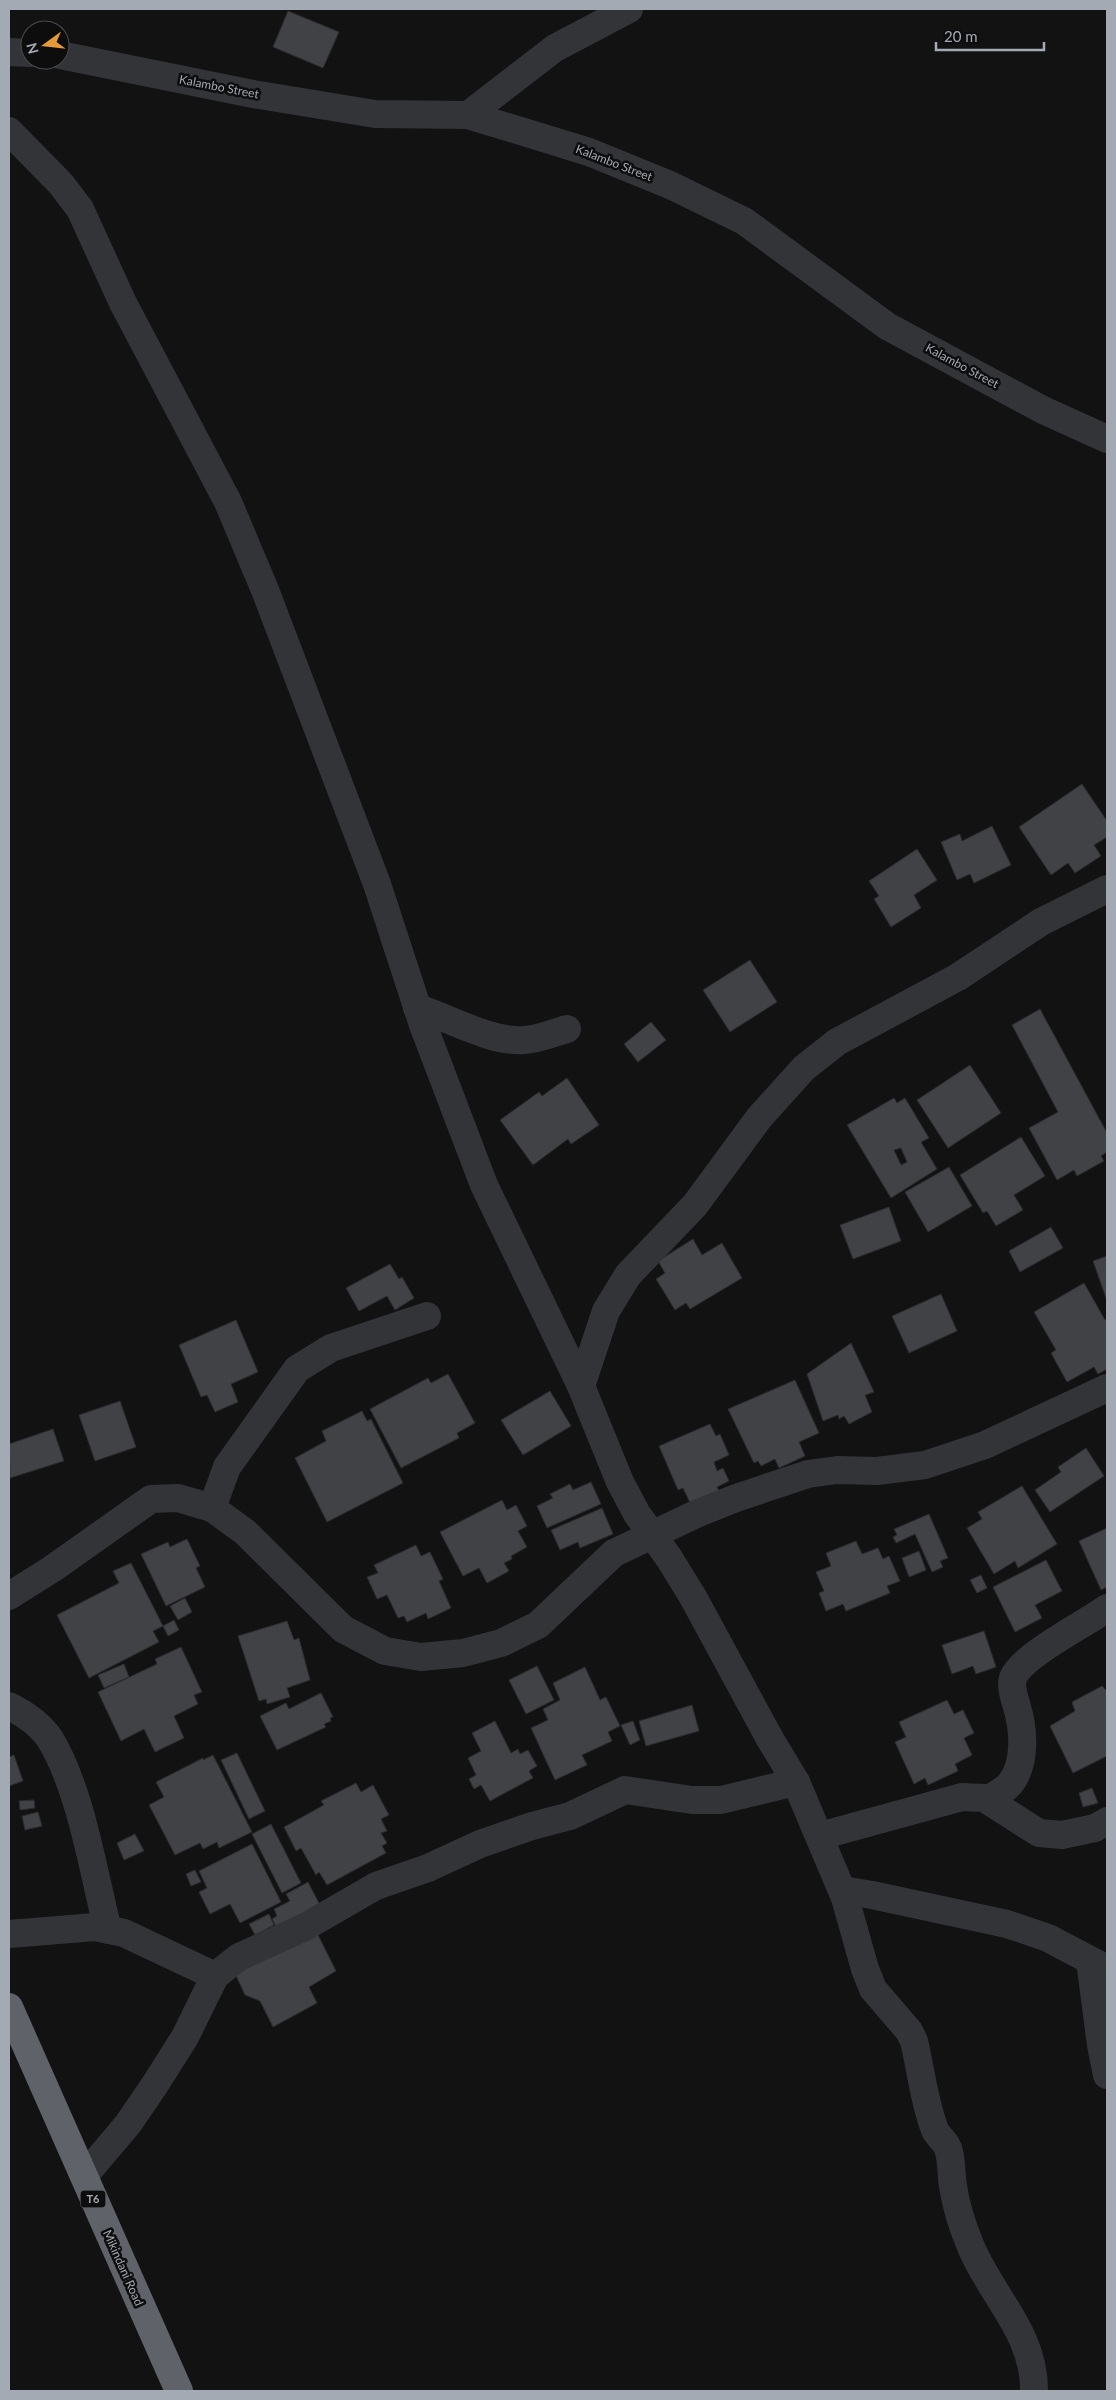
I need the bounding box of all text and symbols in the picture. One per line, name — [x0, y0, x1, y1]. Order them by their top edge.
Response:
north arrow — [20, 20, 70, 70]
scale bar — [936, 20, 1044, 52]
text: 20 m — [944, 27, 978, 45]
text: N — [22, 41, 42, 56]
street label: Kalambo Street — [178, 71, 261, 102]
street label: Kalambo Street — [574, 141, 655, 184]
street label: Kalambo Street — [923, 340, 1002, 391]
road number: T6 — [80, 2190, 106, 2208]
street label: Mikindani Road — [100, 2227, 147, 2308]

